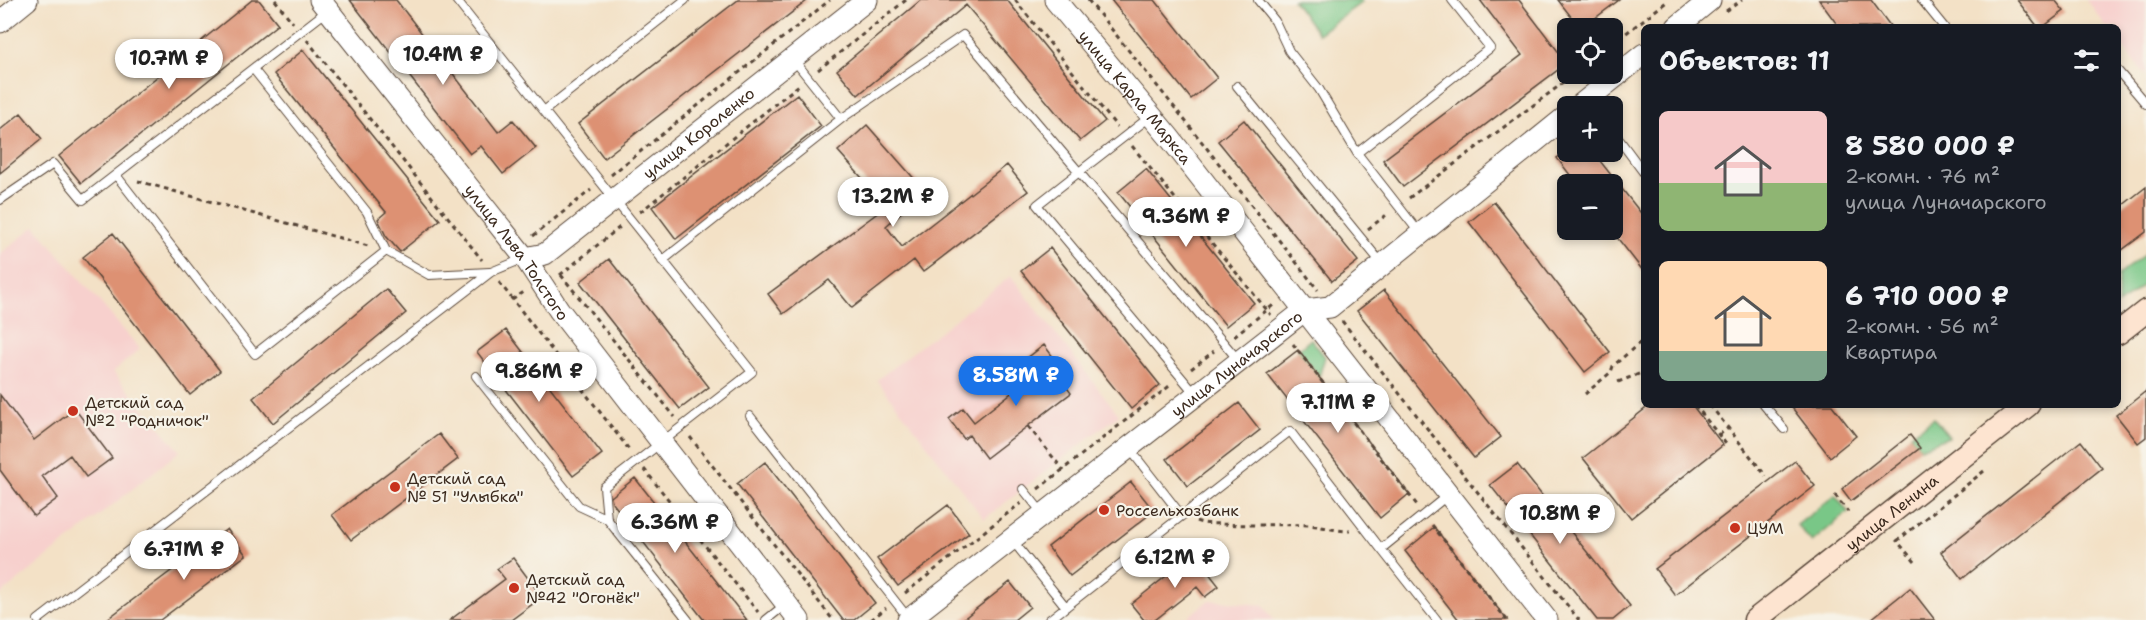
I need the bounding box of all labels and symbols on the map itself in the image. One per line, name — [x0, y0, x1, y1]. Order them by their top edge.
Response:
street label: улица Карла Маркса — [1074, 26, 1196, 169]
pin: 10.4M ₽ — [388, 35, 498, 86]
pin: 10.7M ₽ — [114, 39, 224, 90]
street label: улица Короленко — [639, 83, 759, 184]
pin: 13.2M ₽ — [838, 177, 948, 228]
street label: улица Льва Толстого — [459, 180, 573, 325]
pin: 9.36M ₽ — [1131, 197, 1241, 248]
street label: улица Луначарского — [1167, 306, 1307, 422]
pin: 9.86M ₽ — [484, 352, 594, 403]
pin: 8.58M ₽ — [961, 356, 1071, 407]
pin: 7.11M ₽ — [1283, 383, 1393, 434]
place label: Детский сад №2 "Родничок" — [85, 392, 209, 431]
marker: Детский сад №2 "Родничок" — [66, 404, 80, 418]
place label: Детский сад № 51 "Улыбка" — [407, 468, 524, 507]
street label: улица Ленина — [1841, 470, 1943, 556]
marker: Детский сад № 51 "Улыбка" — [388, 480, 402, 494]
pin: 10.8M ₽ — [1505, 494, 1615, 545]
place label: Россельхозбанк — [1116, 500, 1239, 521]
pin: 6.36M ₽ — [620, 503, 730, 554]
marker: Россельхозбанк — [1097, 503, 1111, 517]
place label: ЦУМ — [1747, 518, 1784, 539]
marker: ЦУМ — [1728, 521, 1742, 535]
pin: 6.71M ₽ — [129, 530, 239, 581]
pin: 6.12M ₽ — [1120, 538, 1230, 589]
place label: Детский сад №42 "Огонёк" — [526, 569, 640, 608]
marker: Детский сад №42 "Огонёк" — [507, 581, 521, 595]

